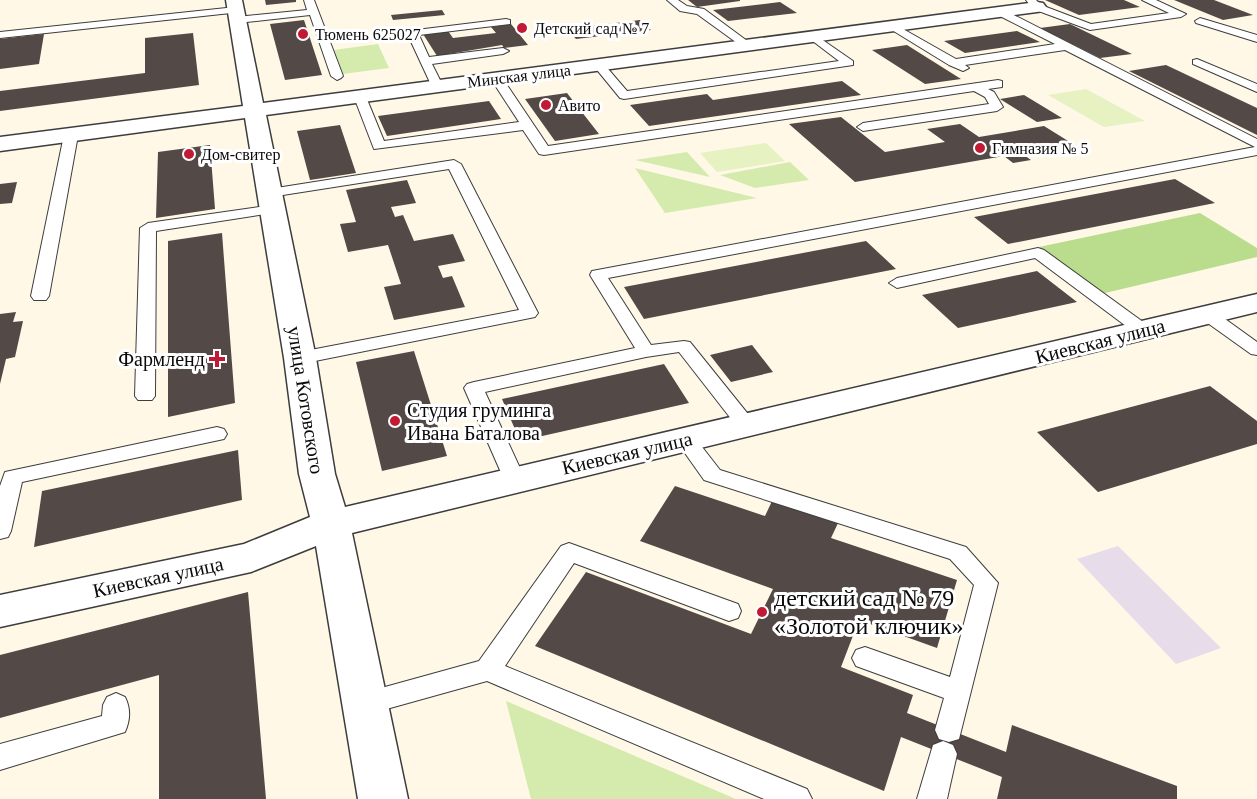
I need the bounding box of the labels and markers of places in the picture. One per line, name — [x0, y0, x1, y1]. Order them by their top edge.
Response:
place label: Детский сад № 7 — [534, 20, 649, 38]
marker: Детский сад № 7 — [515, 21, 529, 35]
place label: Тюмень 625027 — [315, 26, 421, 43]
marker: Тюмень 625027 — [296, 27, 310, 41]
place label: Авито — [558, 97, 600, 114]
marker: Авито — [539, 98, 553, 112]
place label: Гимназия № 5 — [992, 140, 1089, 157]
marker: Гимназия № 5 — [973, 141, 987, 155]
place label: Дом-свитер — [201, 146, 280, 164]
marker: Дом-свитер — [182, 147, 196, 161]
place label: Фармленд — [118, 348, 205, 371]
marker: Фармленд — [210, 352, 224, 366]
place label: Студия груминга Ивана Баталова — [407, 399, 551, 444]
marker: Студия груминга Ивана Баталова — [388, 414, 402, 428]
place label: детский сад № 79 «Золотой ключик» — [774, 585, 964, 639]
marker: детский сад № 79 «Золотой ключик» — [755, 605, 769, 619]

